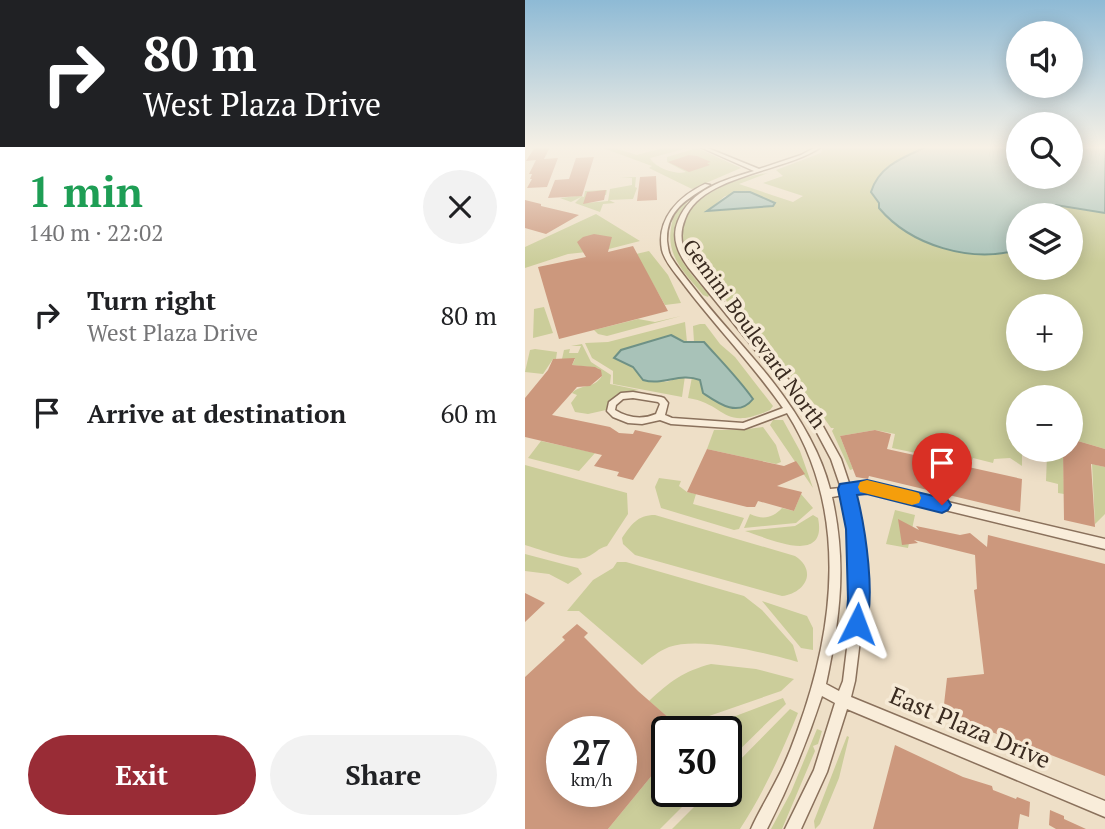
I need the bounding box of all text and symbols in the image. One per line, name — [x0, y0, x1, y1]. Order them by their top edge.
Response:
text: 80 m — [143, 20, 257, 85]
map controls — [1006, 21, 1083, 462]
button: sound — [1006, 21, 1083, 98]
icon: right — [28, 28, 119, 119]
text: West Plaza Drive — [143, 83, 381, 125]
button: search — [1006, 112, 1083, 189]
text: 1 min — [28, 163, 143, 219]
button: close — [423, 170, 497, 244]
button: layers — [1006, 203, 1083, 280]
text: 140 m · 22:02 — [28, 217, 163, 248]
street label: Gemini Boulevard North — [677, 233, 833, 434]
text: Turn right — [87, 283, 216, 317]
button: + — [1006, 294, 1083, 371]
icon: right — [28, 296, 66, 334]
text: 80 m — [441, 298, 497, 332]
text: West Plaza Drive — [87, 317, 258, 348]
button: − — [1006, 385, 1083, 462]
icon: arrive — [28, 394, 66, 432]
text: Arrive at destination — [87, 396, 346, 430]
text: 60 m — [441, 396, 497, 430]
pin — [912, 433, 972, 505]
icon: arrive — [923, 444, 961, 482]
position arrow — [820, 587, 894, 661]
street label: East Plaza Drive — [885, 679, 1056, 775]
speed limit sign: 30 — [651, 716, 742, 807]
text: 27 — [572, 729, 611, 775]
button: Exit — [28, 735, 256, 815]
button: Share — [270, 735, 497, 815]
text: km/h — [571, 767, 612, 791]

